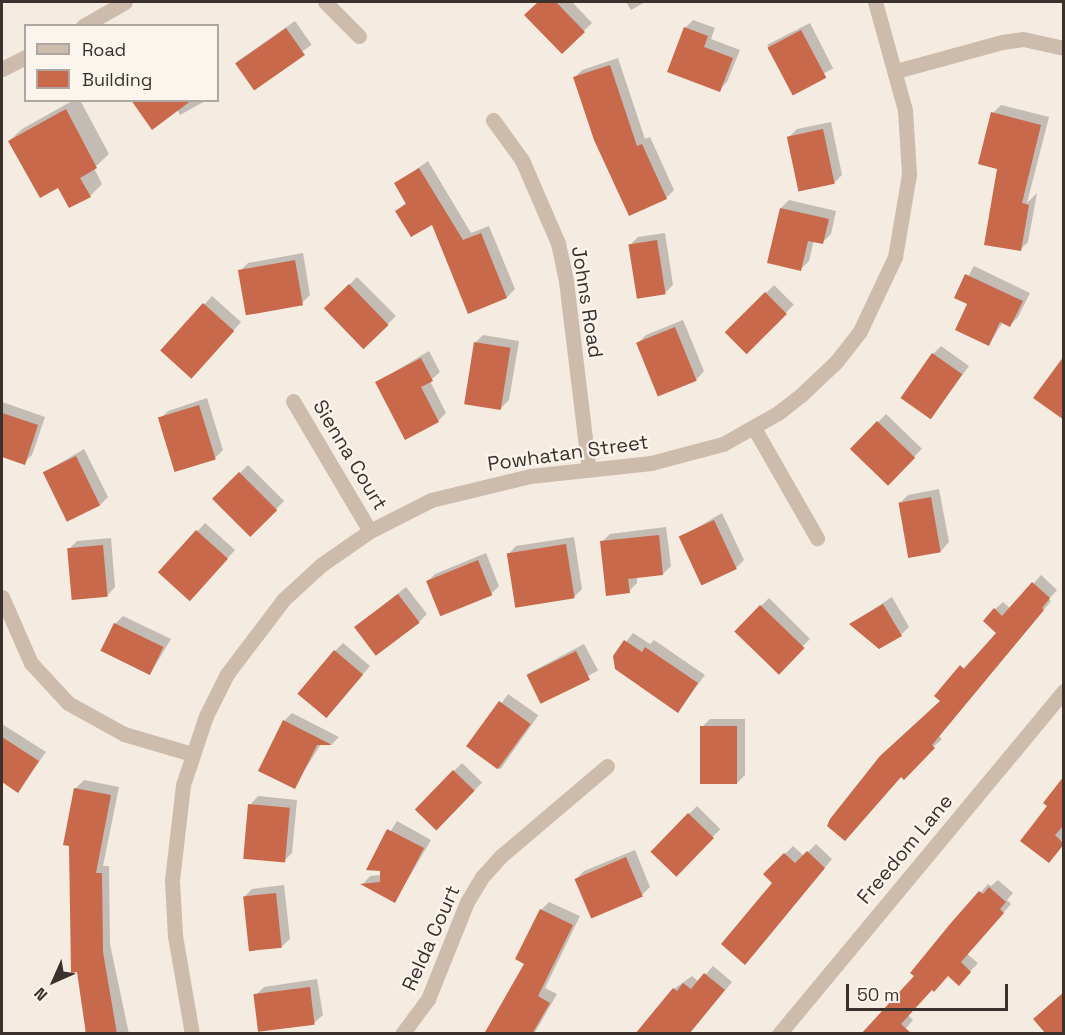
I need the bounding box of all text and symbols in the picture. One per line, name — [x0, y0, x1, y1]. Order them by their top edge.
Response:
legend — [24, 24, 219, 102]
text: Road — [82, 38, 126, 61]
text: Building — [82, 68, 152, 91]
street label: Johns Road — [566, 244, 608, 360]
street label: Sienna Court — [308, 396, 392, 514]
street label: Powhatan Street — [486, 430, 650, 476]
street label: Freedom Lane — [852, 789, 958, 909]
street label: Relda Court — [397, 881, 465, 995]
north arrow — [24, 951, 84, 1011]
scale bar — [849, 972, 1011, 1010]
text: N — [30, 983, 52, 1005]
text: 50 m — [857, 983, 899, 1006]

